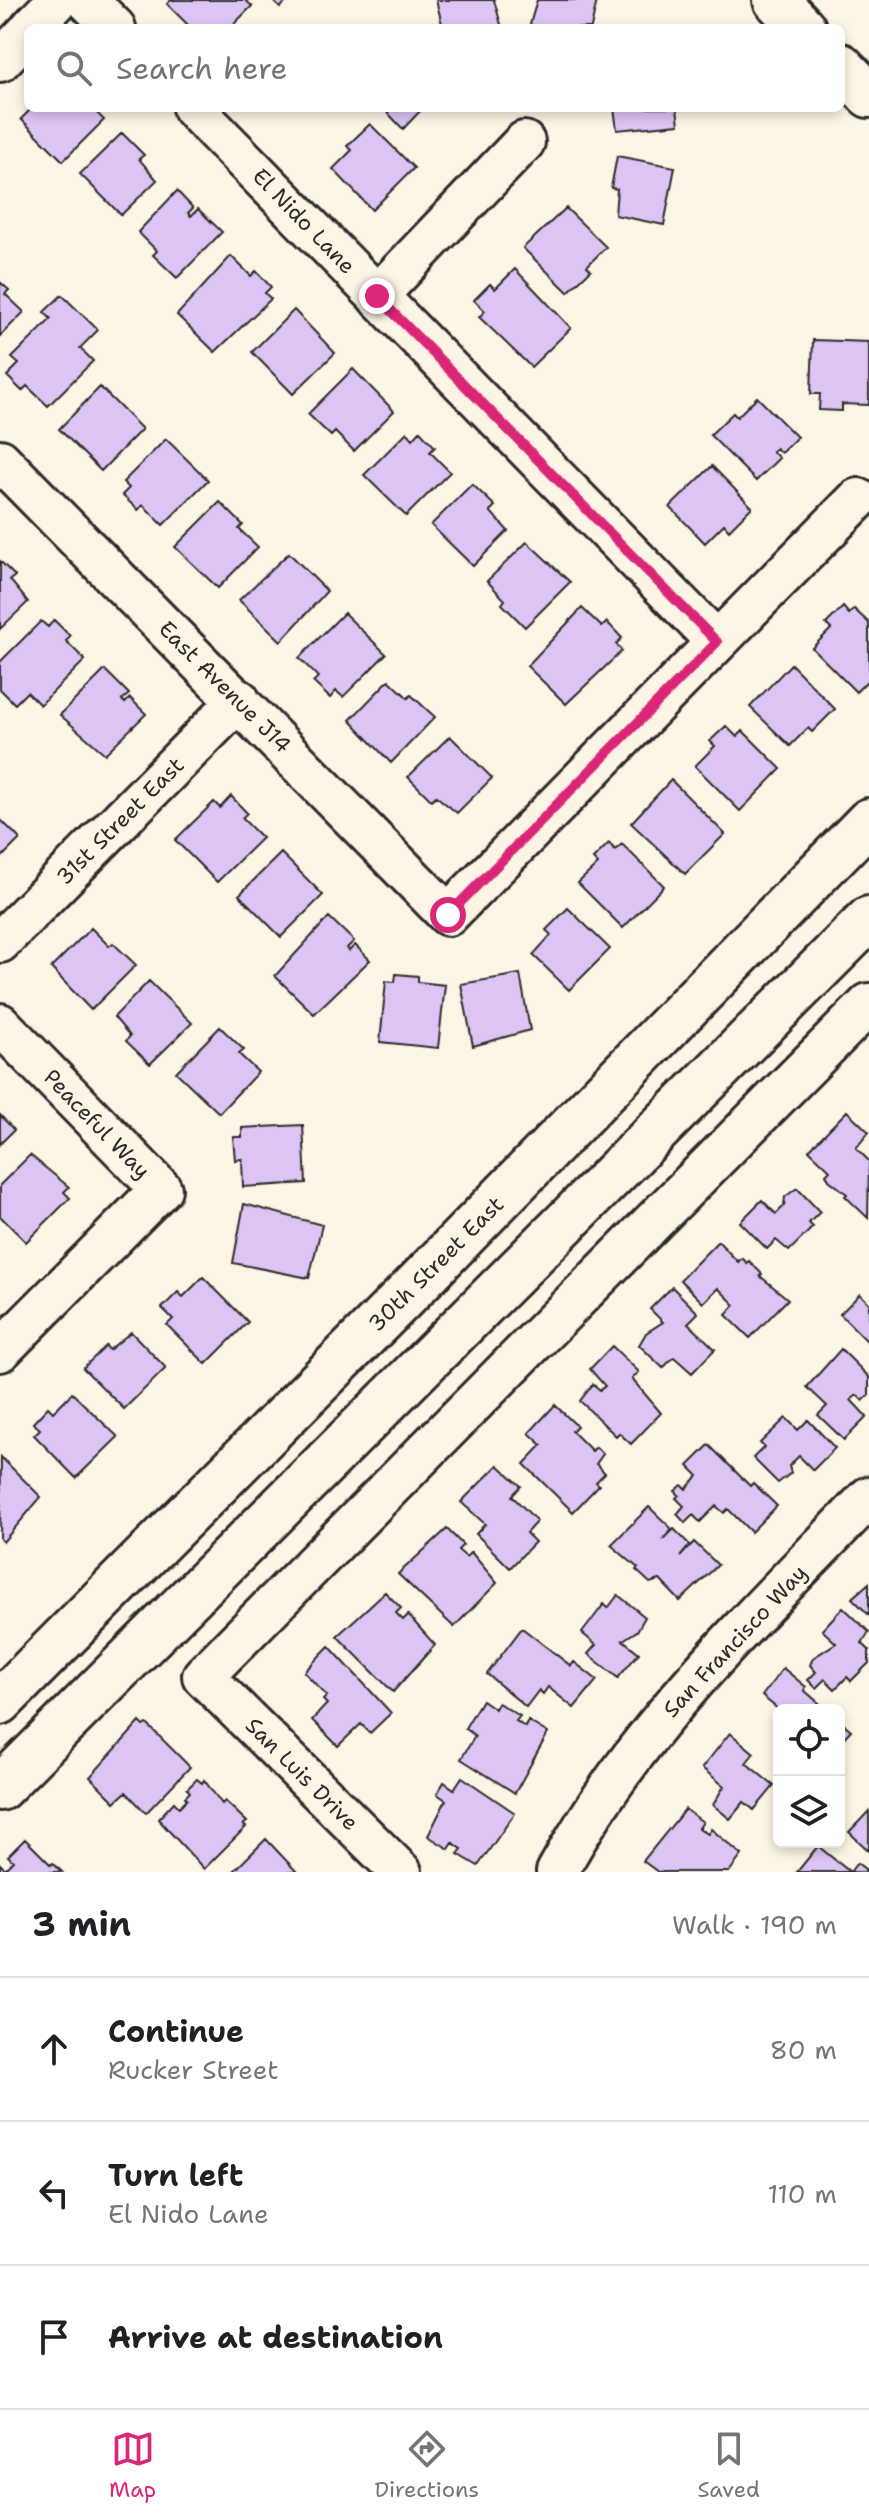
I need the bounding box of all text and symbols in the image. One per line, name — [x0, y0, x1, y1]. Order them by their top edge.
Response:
search box — [24, 24, 845, 112]
icon: search — [52, 46, 96, 90]
text: Search here — [116, 48, 287, 89]
street label: El Nido Lane — [246, 162, 362, 280]
route end — [359, 278, 395, 314]
street label: East Avenue J14 — [153, 615, 297, 759]
street label: 31st Street East — [50, 751, 190, 891]
route start — [430, 897, 466, 933]
street label: Peaceful Way — [37, 1063, 157, 1185]
street label: 30th Street East — [362, 1190, 510, 1338]
street label: San Francisco Way — [657, 1559, 813, 1723]
map controls — [773, 1704, 845, 1848]
button: locate — [773, 1704, 845, 1776]
street label: San Luis Drive — [239, 1711, 365, 1837]
button: layers — [773, 1776, 845, 1848]
text: 3 min — [32, 1901, 131, 1947]
text: Walk · 190 m — [672, 1907, 837, 1942]
text: Continue — [108, 2011, 244, 2052]
icon: ahead — [32, 2027, 76, 2071]
text: 80 m — [770, 2032, 837, 2067]
text: Rucker Street — [108, 2052, 279, 2087]
text: Turn left — [108, 2155, 243, 2196]
icon: left — [32, 2171, 76, 2215]
text: 110 m — [767, 2176, 837, 2211]
text: El Nido Lane — [108, 2196, 269, 2231]
icon: arrive — [32, 2315, 76, 2359]
text: Arrive at destination — [108, 2317, 443, 2358]
tab: Map — [109, 2427, 156, 2504]
tab: Directions — [374, 2427, 479, 2504]
tab: Saved — [697, 2427, 760, 2504]

